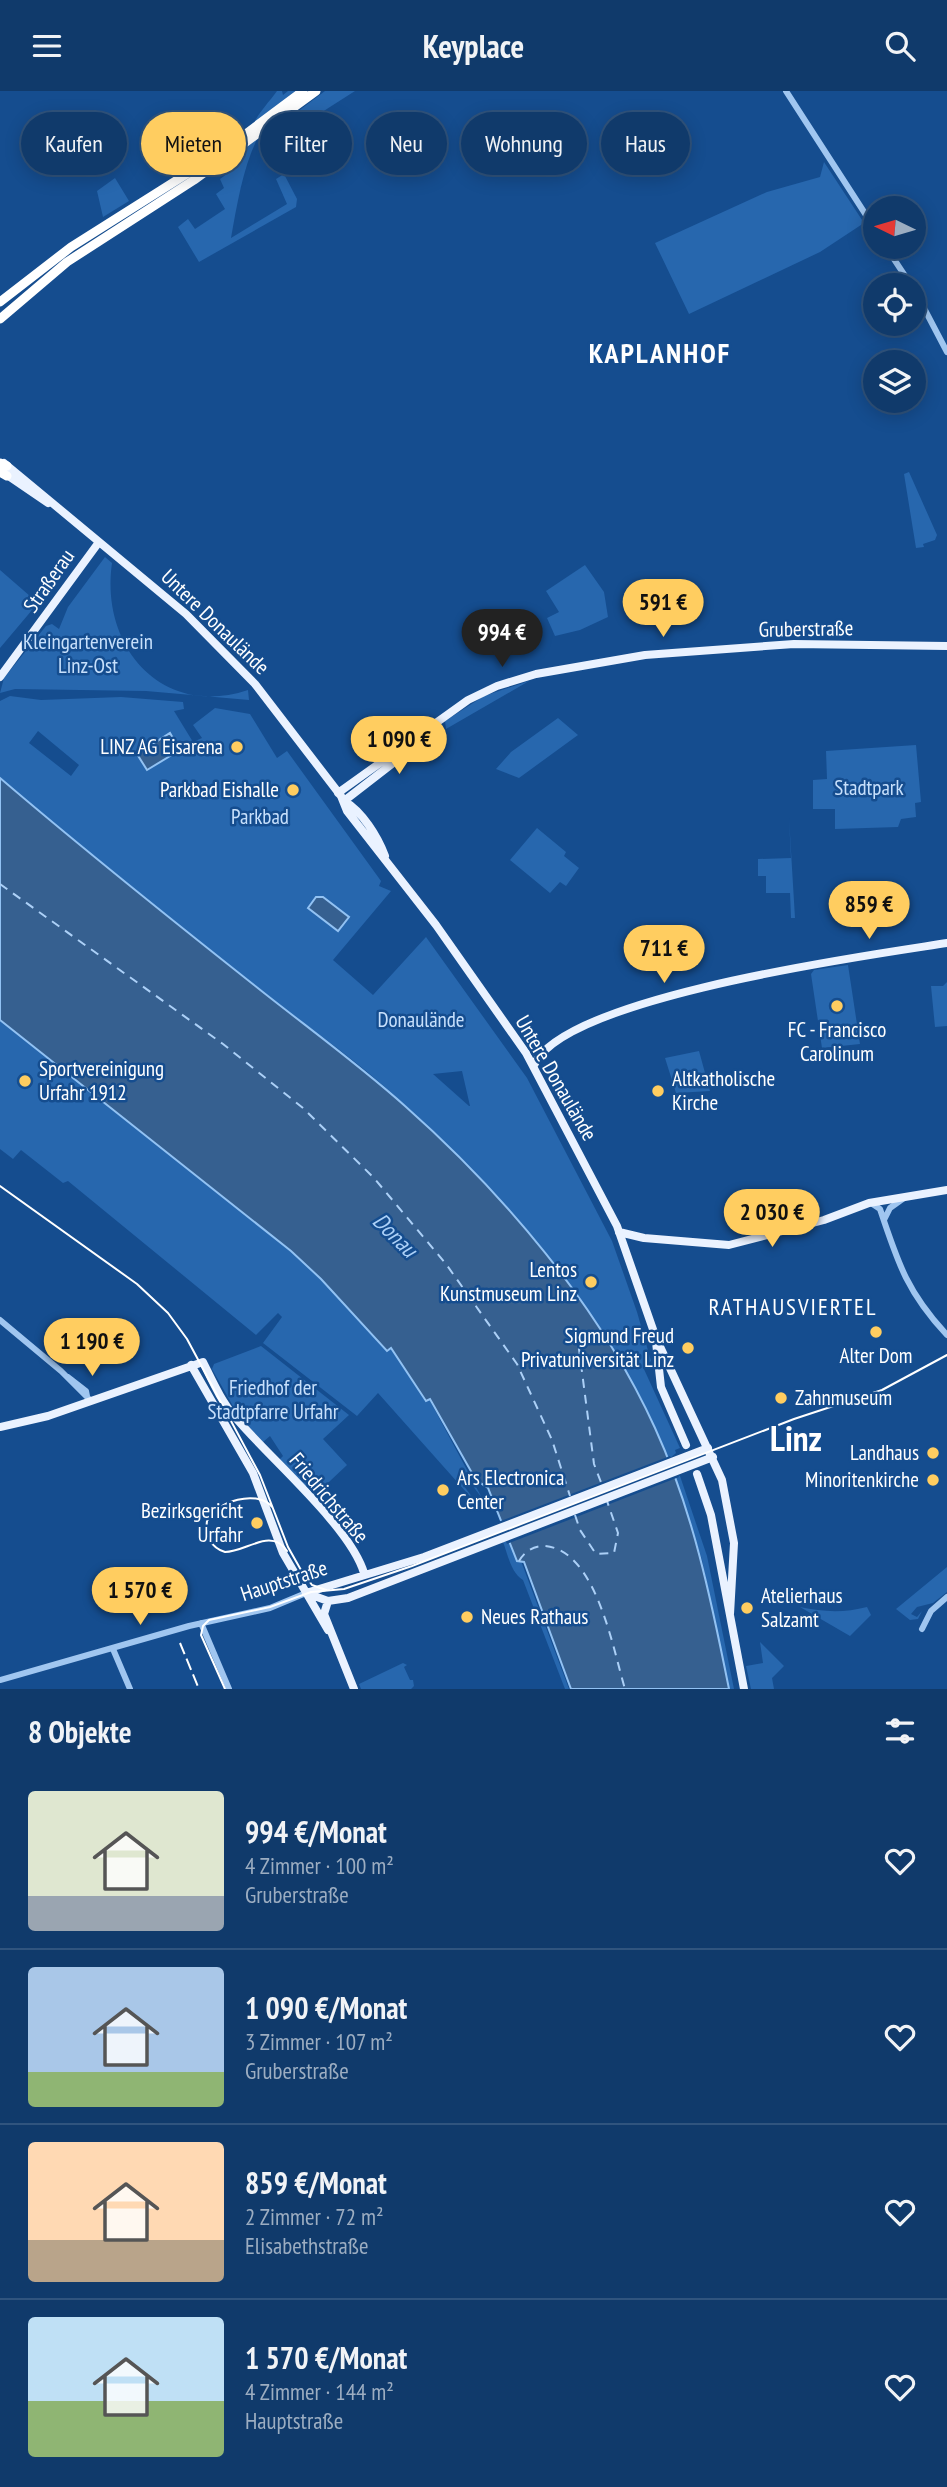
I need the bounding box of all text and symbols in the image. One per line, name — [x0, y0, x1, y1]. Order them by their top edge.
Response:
text: Keyplace — [423, 25, 524, 67]
icon: menu — [28, 27, 66, 65]
icon: search — [881, 27, 919, 65]
chip: Kaufen — [21, 112, 127, 175]
chip: Mieten — [141, 112, 246, 175]
chip: Filter — [260, 112, 352, 175]
chip: Neu — [366, 112, 447, 175]
chip: Wohnung — [461, 112, 587, 175]
chip: Haus — [601, 112, 690, 175]
north arrow — [863, 196, 926, 259]
map controls — [863, 196, 926, 413]
button: locate — [863, 273, 926, 336]
district label: KAPLANHOF — [589, 334, 731, 371]
button: layers — [863, 350, 926, 413]
street label: Straßerau — [17, 544, 80, 618]
street label: Untere Donaulände — [155, 563, 275, 680]
pin: 591 € — [614, 580, 712, 639]
text: 591 € — [639, 587, 687, 616]
pin: 994 € — [453, 609, 551, 669]
street label: Gruberstraße — [758, 614, 854, 643]
text: 994 € — [478, 617, 526, 646]
park label: Kleingartenverein Linz-Ost — [23, 628, 153, 679]
pin: 1 090 € — [334, 717, 464, 776]
text: 1 090 € — [367, 724, 431, 753]
place label: LINZ AG Eisarena — [100, 733, 223, 760]
marker: LINZ AG Eisarena — [229, 739, 245, 755]
park label: Stadtpark — [834, 774, 904, 801]
place label: Parkbad Eishalle — [160, 776, 279, 803]
marker: Parkbad Eishalle — [285, 782, 301, 798]
park label: Parkbad — [231, 803, 289, 830]
pin: 859 € — [820, 881, 918, 941]
text: 859 € — [845, 889, 893, 918]
pin: 711 € — [615, 925, 713, 985]
text: 711 € — [640, 933, 688, 962]
marker: FC - Francisco Carolinum — [829, 998, 845, 1014]
park label: Donaulände — [377, 1006, 465, 1033]
street label: Untere Donaulände — [510, 1010, 603, 1145]
place label: FC - Francisco Carolinum — [788, 1016, 886, 1067]
place label: Sportvereinigung Urfahr 1912 — [39, 1055, 164, 1106]
place label: Altkatholische Kirche — [672, 1065, 775, 1116]
marker: Sportvereinigung Urfahr 1912 — [17, 1073, 33, 1089]
marker: Altkatholische Kirche — [650, 1083, 666, 1099]
pin: 2 030 € — [707, 1189, 837, 1249]
text: 2 030 € — [740, 1197, 804, 1226]
water label: Donau — [367, 1206, 425, 1264]
place label: Lentos Kunstmuseum Linz — [440, 1256, 577, 1307]
marker: Lentos Kunstmuseum Linz — [583, 1274, 599, 1290]
district label: RATHAUSVIERTEL — [709, 1292, 877, 1321]
pin: 1 190 € — [27, 1319, 157, 1378]
place label: Sigmund Freud Privatuniversität Linz — [521, 1322, 674, 1373]
marker: Alter Dom — [868, 1324, 884, 1340]
text: 1 190 € — [60, 1326, 124, 1355]
marker: Sigmund Freud Privatuniversität Linz — [680, 1340, 696, 1356]
place label: Alter Dom — [839, 1342, 913, 1369]
park label: Friedhof der Stadtpfarre Urfahr — [208, 1374, 339, 1425]
place label: Zahnmuseum — [795, 1384, 892, 1411]
marker: Zahnmuseum — [773, 1390, 789, 1406]
district label: Linz — [770, 1415, 822, 1461]
place label: Landhaus — [850, 1439, 919, 1466]
marker: Landhaus — [925, 1445, 941, 1461]
street label: Friedrichstraße — [284, 1447, 375, 1548]
place label: Ars Electronica Center — [457, 1464, 564, 1515]
place label: Minoritenkirche — [805, 1466, 919, 1493]
marker: Minoritenkirche — [925, 1472, 941, 1488]
marker: Ars Electronica Center — [435, 1482, 451, 1498]
place label: Bezirksgericht Urfahr — [141, 1497, 243, 1548]
marker: Bezirksgericht Urfahr — [249, 1515, 265, 1531]
street label: Hauptstraße — [237, 1554, 331, 1607]
pin: 1 570 € — [75, 1567, 205, 1627]
text: 1 570 € — [108, 1575, 172, 1604]
place label: Atelierhaus Salzamt — [761, 1582, 843, 1633]
marker: Atelierhaus Salzamt — [739, 1600, 755, 1616]
place label: Neues Rathaus — [481, 1603, 588, 1630]
marker: Neues Rathaus — [459, 1609, 475, 1625]
text: 8 Objekte — [28, 1712, 132, 1751]
icon: filters — [881, 1712, 919, 1750]
text: 994 €/Monat — [245, 1812, 387, 1851]
icon: home — [84, 1819, 168, 1903]
icon: heart — [881, 1842, 919, 1880]
text: 4 Zimmer · 100 m² — [245, 1851, 394, 1880]
text: Gruberstraße — [245, 1880, 349, 1909]
text: 1 090 €/Monat — [245, 1988, 407, 2027]
icon: home — [84, 1995, 168, 2079]
icon: heart — [881, 2018, 919, 2056]
text: 3 Zimmer · 107 m² — [245, 2027, 393, 2056]
text: Gruberstraße — [245, 2056, 349, 2085]
text: 859 €/Monat — [245, 2163, 387, 2202]
icon: home — [84, 2170, 168, 2254]
icon: heart — [881, 2193, 919, 2231]
text: 2 Zimmer · 72 m² — [245, 2202, 383, 2231]
text: Elisabethstraße — [245, 2231, 368, 2260]
text: 1 570 €/Monat — [245, 2338, 407, 2377]
icon: home — [84, 2345, 168, 2429]
icon: heart — [881, 2368, 919, 2406]
text: 4 Zimmer · 144 m² — [245, 2377, 394, 2406]
text: Hauptstraße — [245, 2406, 343, 2435]

